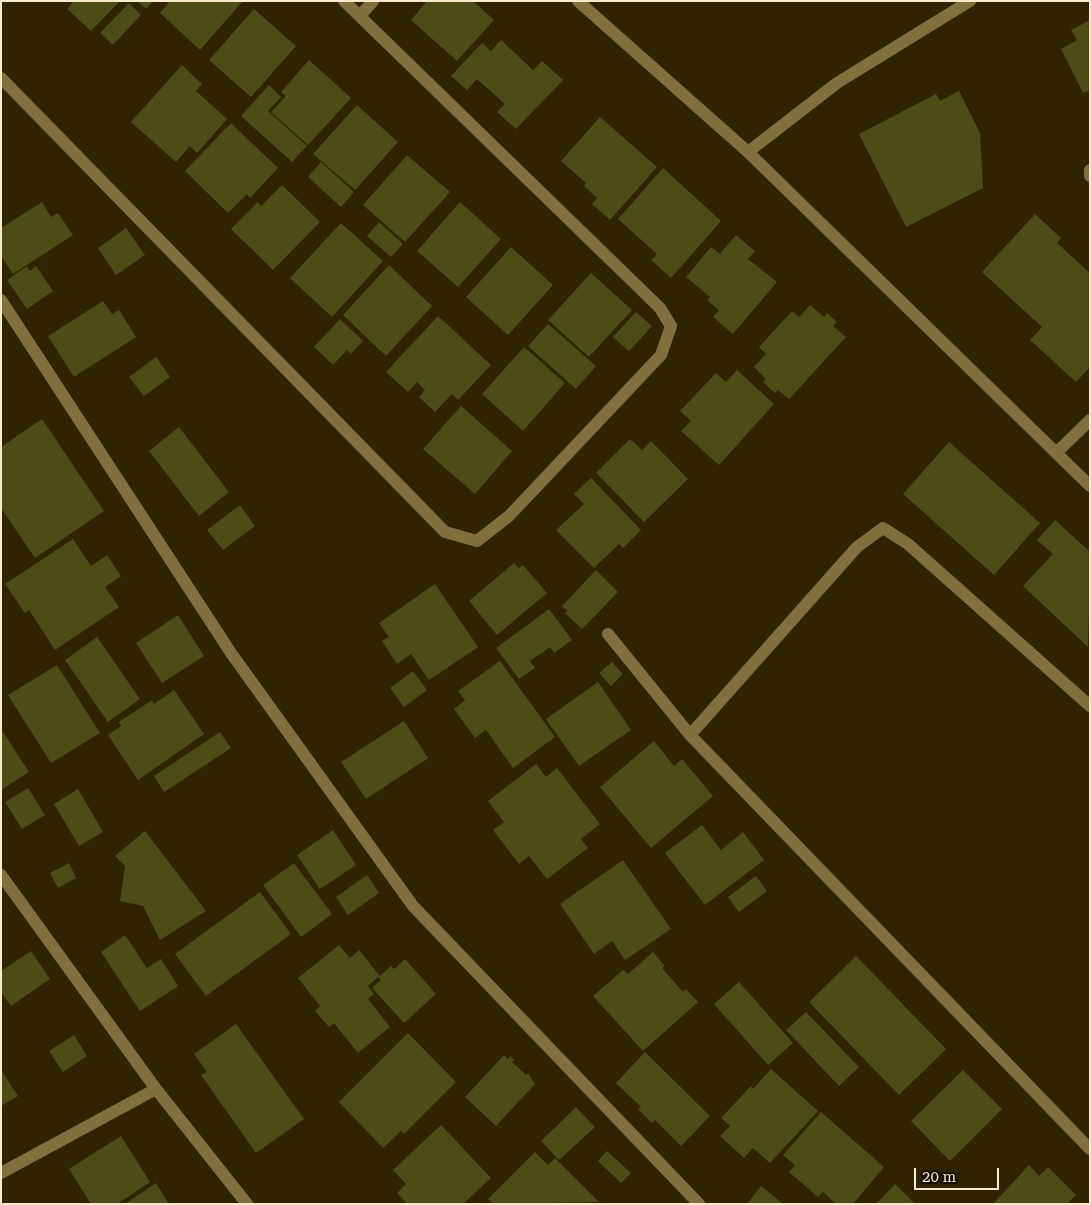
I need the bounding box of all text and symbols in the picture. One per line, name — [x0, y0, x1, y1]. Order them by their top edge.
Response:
scale bar — [916, 1158, 1001, 1190]
text: 20 m — [922, 1168, 956, 1186]

